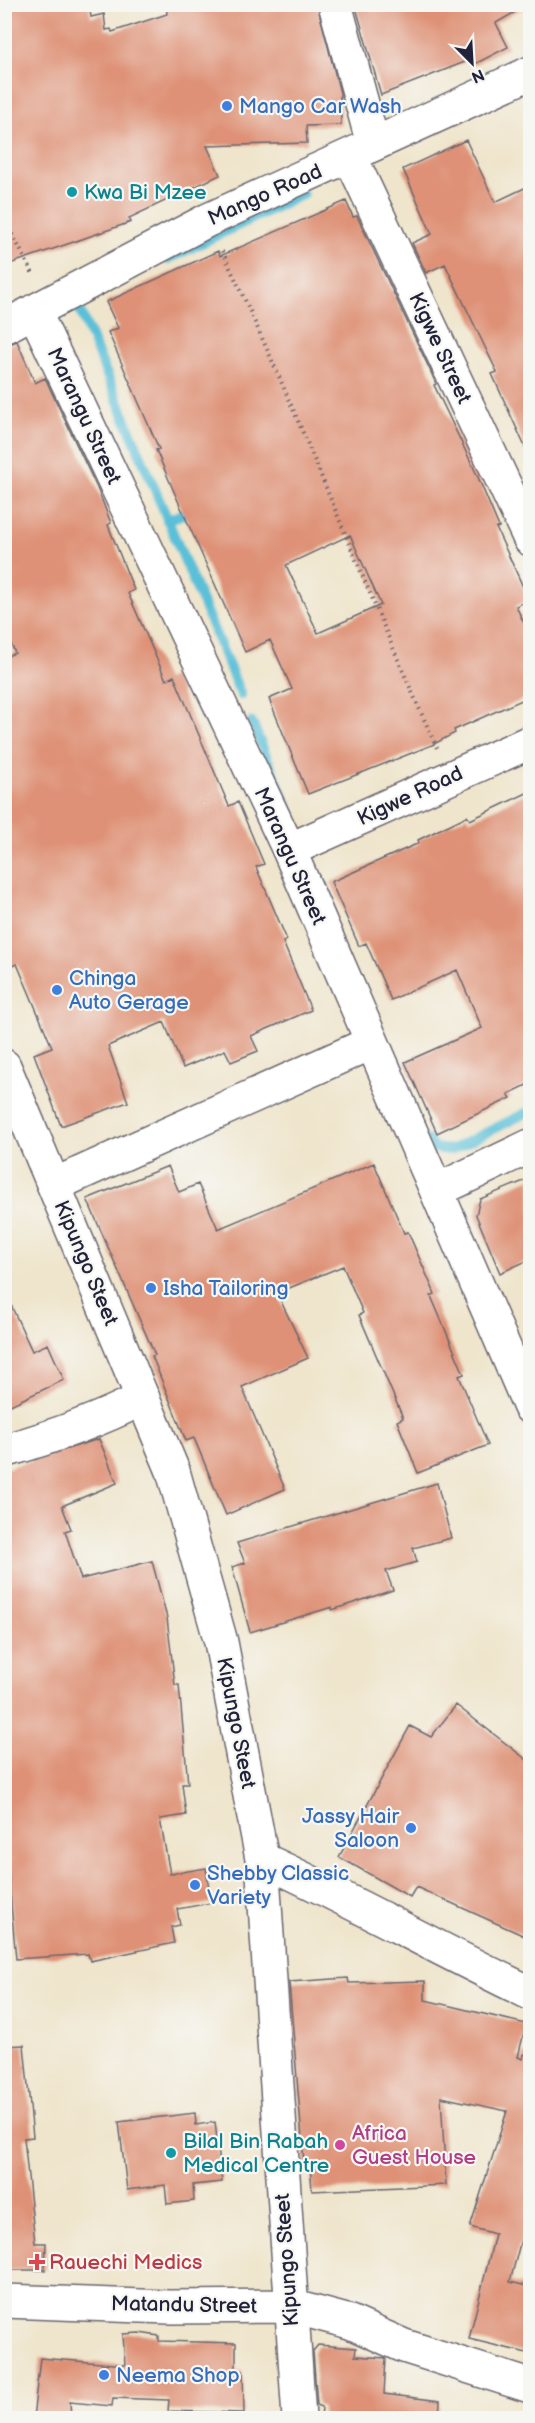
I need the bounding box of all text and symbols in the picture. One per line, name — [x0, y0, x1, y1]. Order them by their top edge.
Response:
north arrow — [442, 33, 502, 93]
text: N — [468, 64, 487, 86]
place label: Mango Car Wash — [239, 94, 402, 119]
marker: Mango Car Wash — [220, 99, 234, 113]
street label: Mango Road — [204, 159, 326, 231]
place label: Kwa Bi Mzee — [84, 180, 206, 205]
marker: Kwa Bi Mzee — [65, 185, 79, 199]
street label: Kigwe Street — [403, 288, 477, 408]
street label: Marangu Street — [41, 344, 127, 489]
street label: Kigwe Road — [353, 761, 467, 831]
street label: Marangu Street — [249, 783, 332, 929]
place label: Chinga Auto Gerage — [69, 966, 189, 1015]
marker: Chinga Auto Gerage — [50, 983, 64, 997]
street label: Kipungo Steet — [48, 1197, 124, 1330]
place label: Isha Tailoring — [163, 1276, 289, 1301]
marker: Isha Tailoring — [144, 1281, 158, 1295]
street label: Kipungo Steet — [211, 1655, 261, 1791]
place label: Jassy Hair Saloon — [302, 1804, 399, 1853]
marker: Jassy Hair Saloon — [404, 1821, 418, 1835]
place label: Shebby Classic Variety — [207, 1861, 349, 1910]
marker: Shebby Classic Variety — [188, 1878, 202, 1892]
place label: Africa Guest House — [352, 2121, 476, 2170]
place label: Bilal Bin Rabah Medical Centre — [183, 2129, 329, 2178]
marker: Africa Guest House — [333, 2138, 347, 2152]
marker: Bilal Bin Rabah Medical Centre — [164, 2146, 178, 2160]
street label: Kipungo Steet — [270, 2192, 304, 2327]
place label: Rauechi Medics — [49, 2250, 202, 2275]
marker: Rauechi Medics — [30, 2255, 44, 2269]
street label: Matandu Street — [111, 2291, 258, 2319]
place label: Neema Shop — [116, 2363, 240, 2388]
marker: Neema Shop — [97, 2368, 111, 2382]

